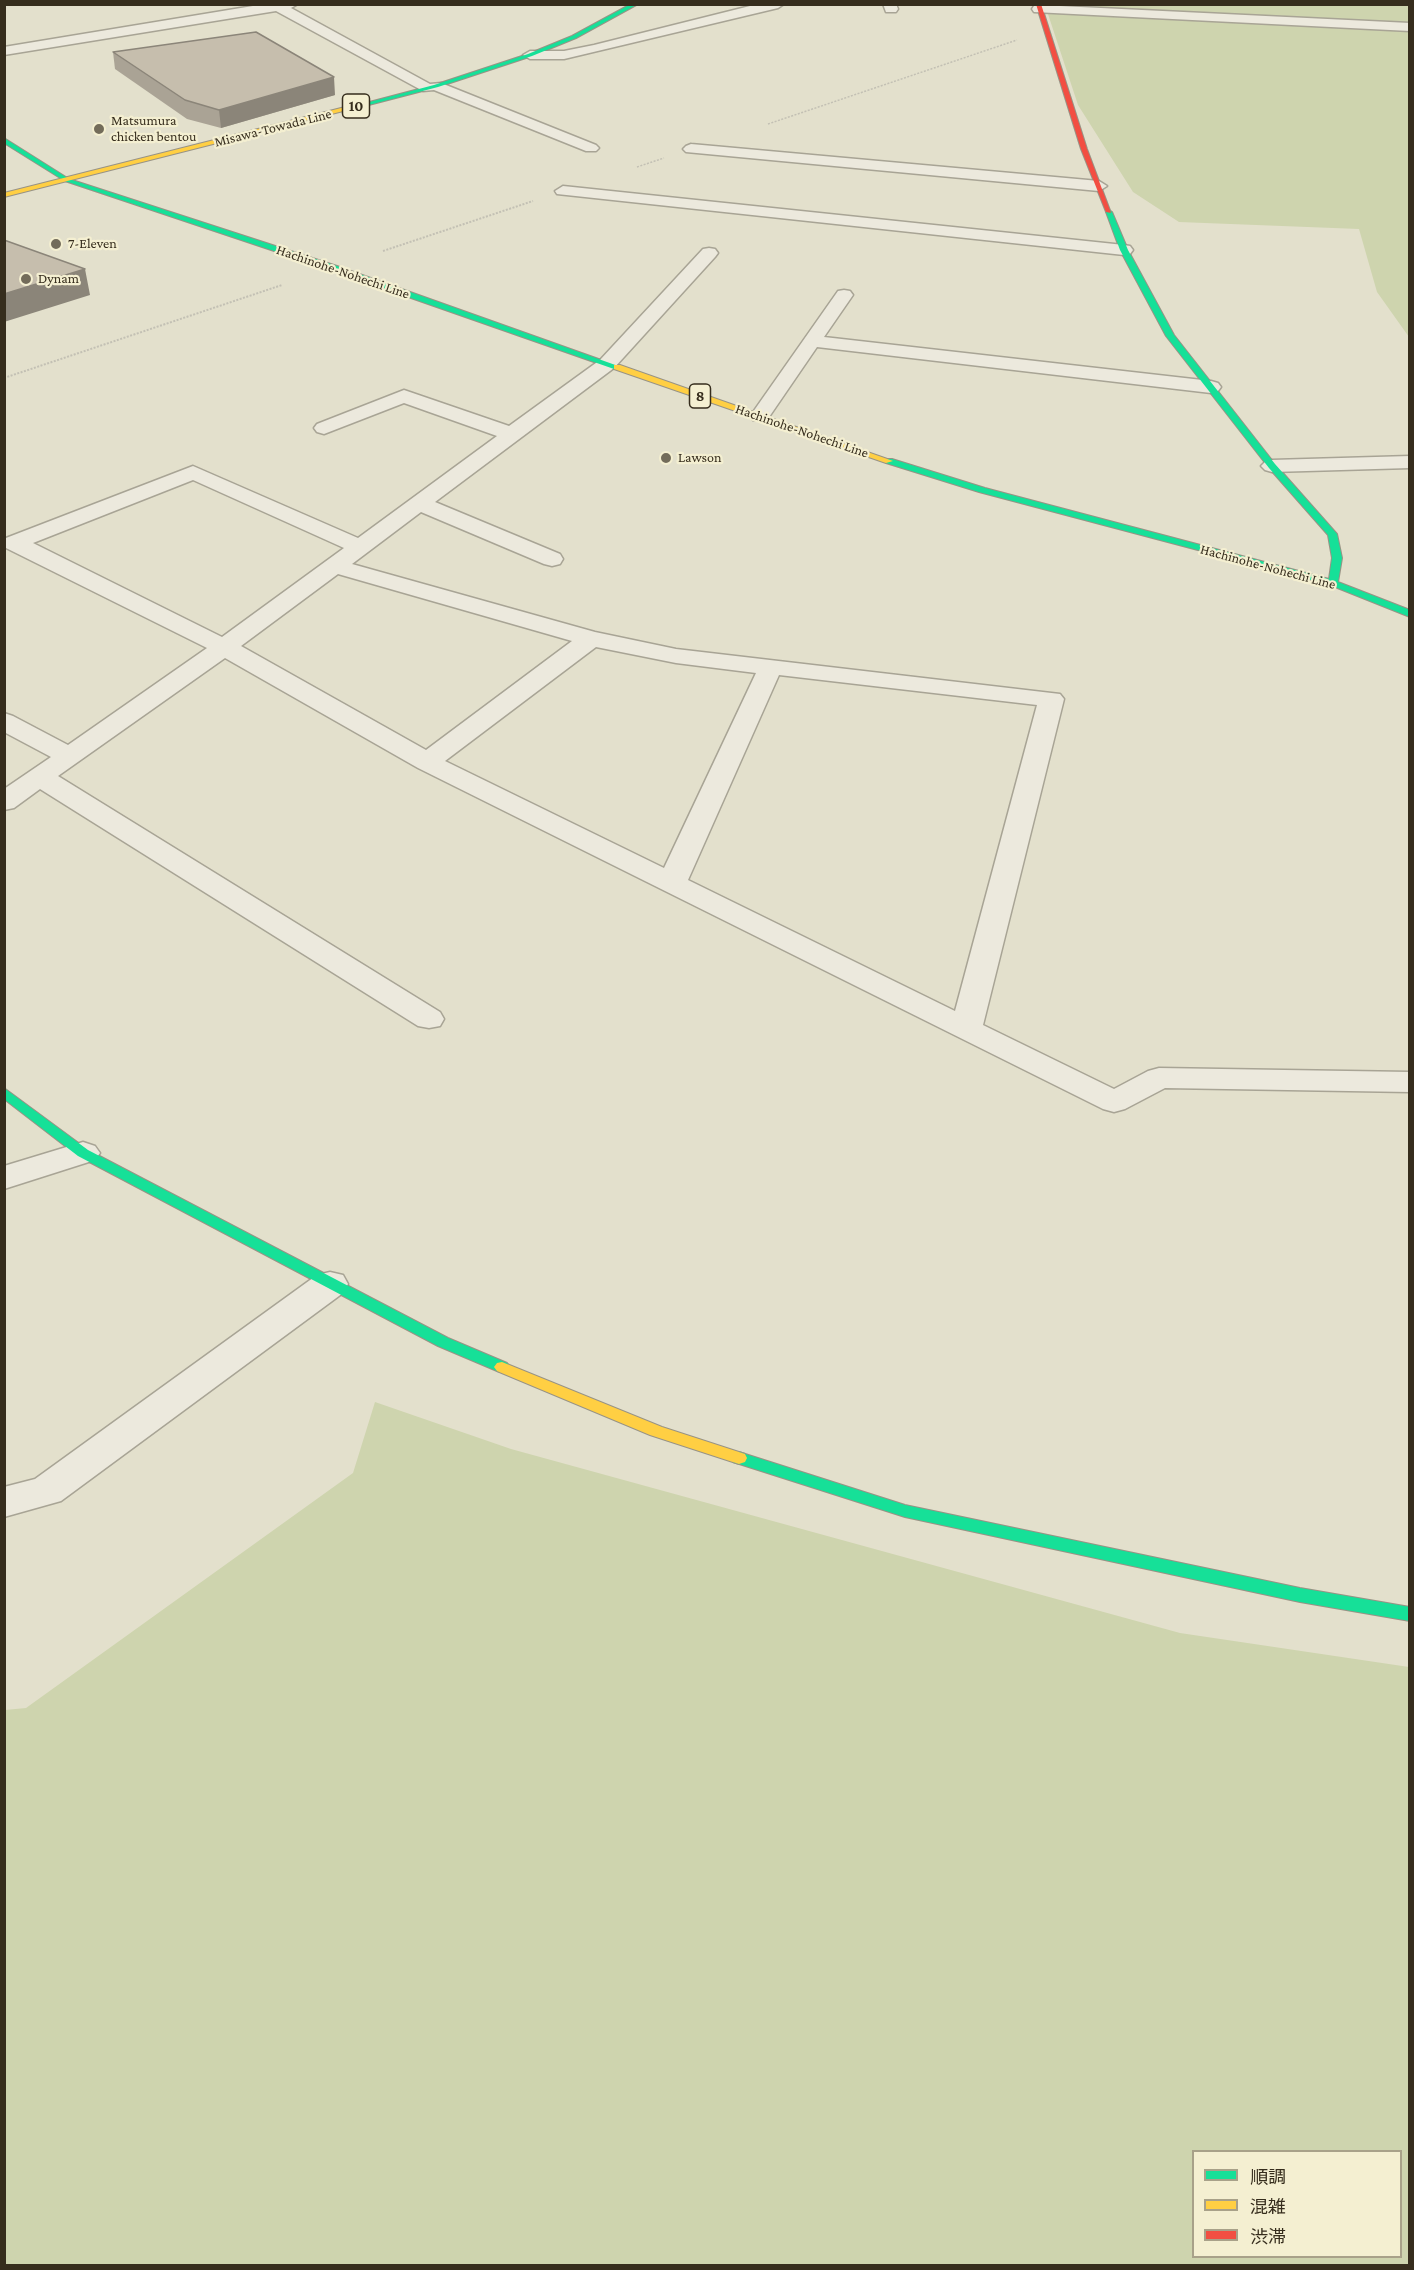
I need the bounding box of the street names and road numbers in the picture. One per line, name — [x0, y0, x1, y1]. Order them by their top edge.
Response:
road number: 10 — [342, 94, 370, 118]
street label: Misawa-Towada Line — [213, 105, 333, 151]
street label: Hachinohe-Nohechi Line — [274, 241, 412, 303]
road number: 8 — [690, 384, 710, 408]
street label: Hachinohe-Nohechi Line — [733, 400, 871, 462]
street label: Hachinohe-Nohechi Line — [1198, 541, 1338, 593]

